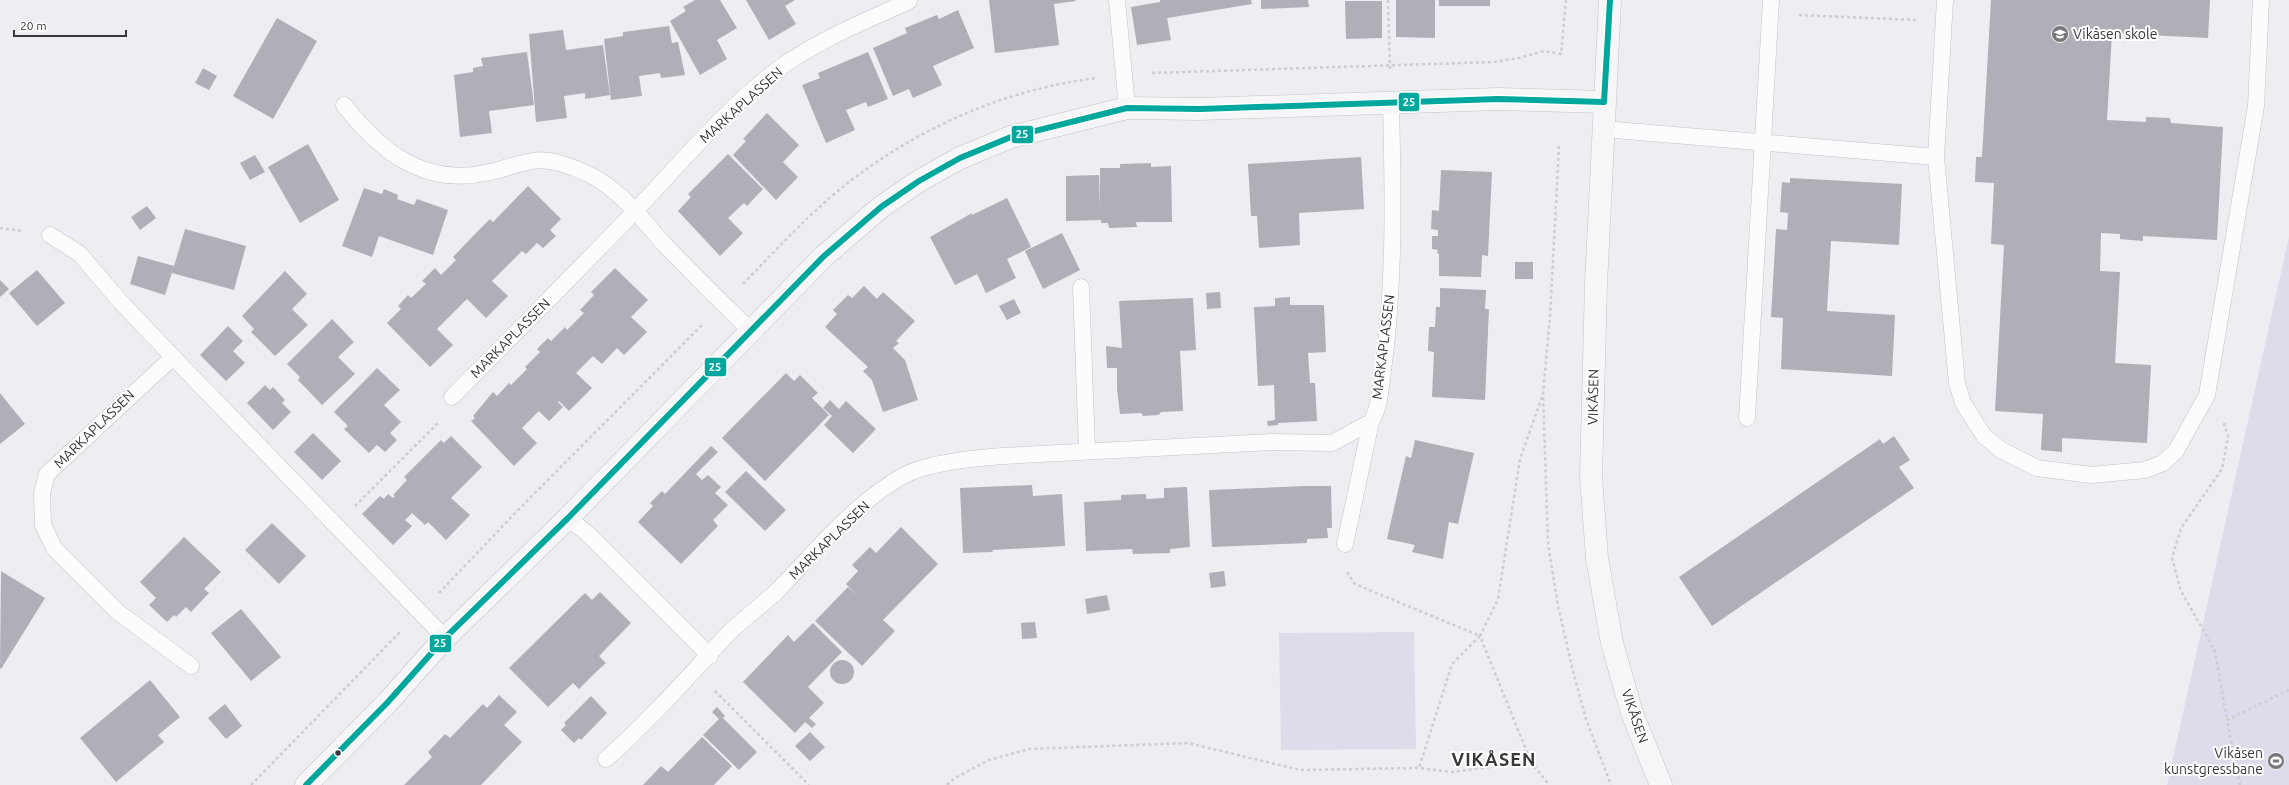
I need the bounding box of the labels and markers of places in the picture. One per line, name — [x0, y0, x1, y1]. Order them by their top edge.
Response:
school or university icon: Vikåsen skole — [2050, 24, 2070, 44]
place label: Vikåsen skole — [2073, 26, 2157, 42]
place label: Vikåsen kunstgressbane — [2164, 745, 2263, 777]
unlabelled marker — [333, 748, 343, 758]
sports icon: Vikåsen kunstgressbane — [2266, 751, 2286, 771]

